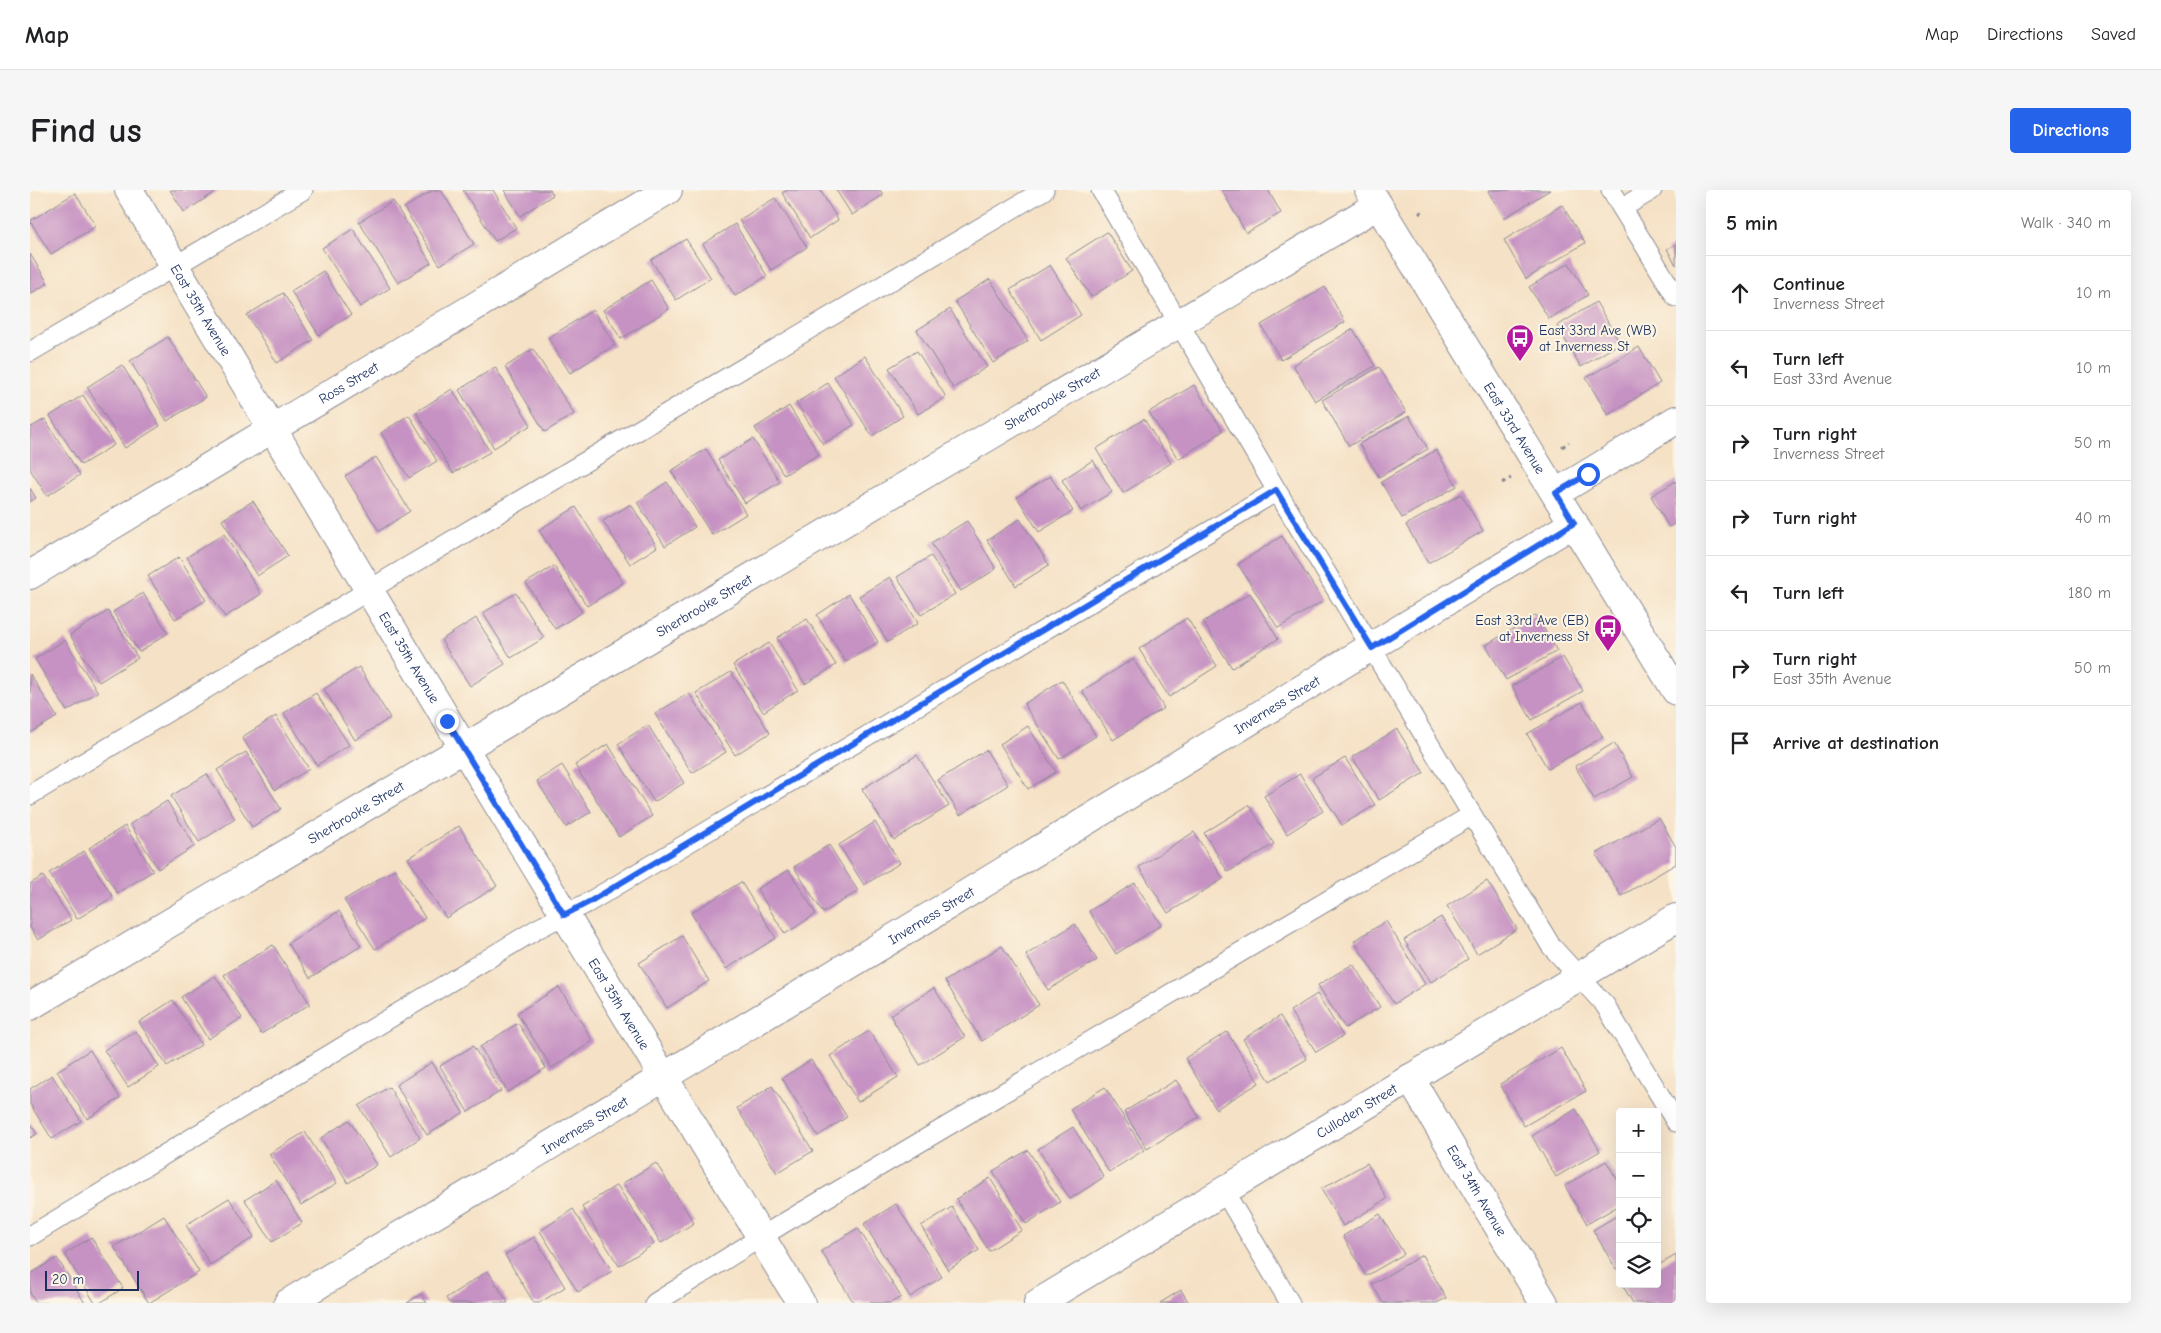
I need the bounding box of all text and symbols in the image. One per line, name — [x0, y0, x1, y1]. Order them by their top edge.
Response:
text: Map — [25, 21, 69, 49]
text: Map — [1925, 24, 1959, 45]
text: Directions — [1987, 24, 2063, 45]
text: Saved — [2091, 24, 2136, 45]
button: Directions — [2010, 108, 2131, 153]
text: Find us — [30, 110, 142, 151]
text: 5 min — [1726, 211, 1778, 235]
text: Walk · 340 m — [2021, 214, 2111, 232]
street label: East 35th Avenue — [167, 261, 235, 359]
text: Continue — [1773, 273, 1845, 295]
icon: ahead — [1726, 279, 1754, 307]
text: 10 m — [2076, 284, 2111, 302]
text: Inverness Street — [1773, 295, 1884, 313]
place label: East 33rd Ave (WB) at Inverness St — [1539, 322, 1656, 355]
bus stop icon: East 33rd Ave (WB) at Inverness St — [1505, 323, 1535, 362]
text: Turn left — [1773, 348, 1844, 370]
icon: left — [1726, 354, 1754, 382]
street label: Ross Street — [315, 358, 382, 407]
text: 10 m — [2076, 359, 2111, 377]
street label: Sherbrooke Street — [1001, 363, 1104, 434]
text: East 33rd Avenue — [1773, 370, 1892, 388]
street label: East 33rd Avenue — [1480, 379, 1549, 477]
text: Turn right — [1773, 423, 1857, 445]
icon: right — [1726, 429, 1754, 457]
text: 50 m — [2074, 434, 2111, 452]
text: Inverness Street — [1773, 445, 1884, 463]
route start — [1577, 463, 1600, 486]
icon: right — [1726, 504, 1754, 532]
text: Turn right — [1773, 507, 1857, 529]
text: 40 m — [2075, 509, 2111, 527]
street label: Sherbrooke Street — [653, 570, 756, 641]
icon: left — [1726, 579, 1754, 607]
text: Turn left — [1773, 582, 1844, 604]
text: 180 m — [2068, 584, 2111, 602]
street label: East 35th Avenue — [375, 608, 443, 706]
place label: East 33rd Ave (EB) at Inverness St — [1475, 612, 1590, 645]
bus stop icon: East 33rd Ave (EB) at Inverness St — [1593, 613, 1623, 652]
text: Turn right — [1773, 648, 1857, 670]
icon: right — [1726, 654, 1754, 682]
text: 50 m — [2074, 659, 2111, 677]
text: East 35th Avenue — [1773, 670, 1891, 688]
street label: Inverness Street — [1231, 671, 1324, 737]
route end — [436, 710, 459, 733]
icon: arrive — [1726, 729, 1754, 757]
text: Arrive at destination — [1773, 732, 1939, 754]
street label: Sherbrooke Street — [305, 777, 408, 847]
street label: Inverness Street — [885, 882, 978, 948]
street label: East 35th Avenue — [585, 955, 653, 1053]
street label: Culloden Street — [1313, 1079, 1401, 1142]
street label: Inverness Street — [539, 1092, 632, 1158]
map controls — [1616, 1108, 1661, 1288]
button: + — [1616, 1108, 1661, 1153]
street label: East 34th Avenue — [1443, 1142, 1511, 1239]
button: − — [1616, 1153, 1661, 1198]
button: locate — [1616, 1198, 1661, 1243]
button: layers — [1616, 1243, 1661, 1288]
scale bar — [45, 1268, 139, 1291]
text: 20 m — [52, 1271, 84, 1288]

